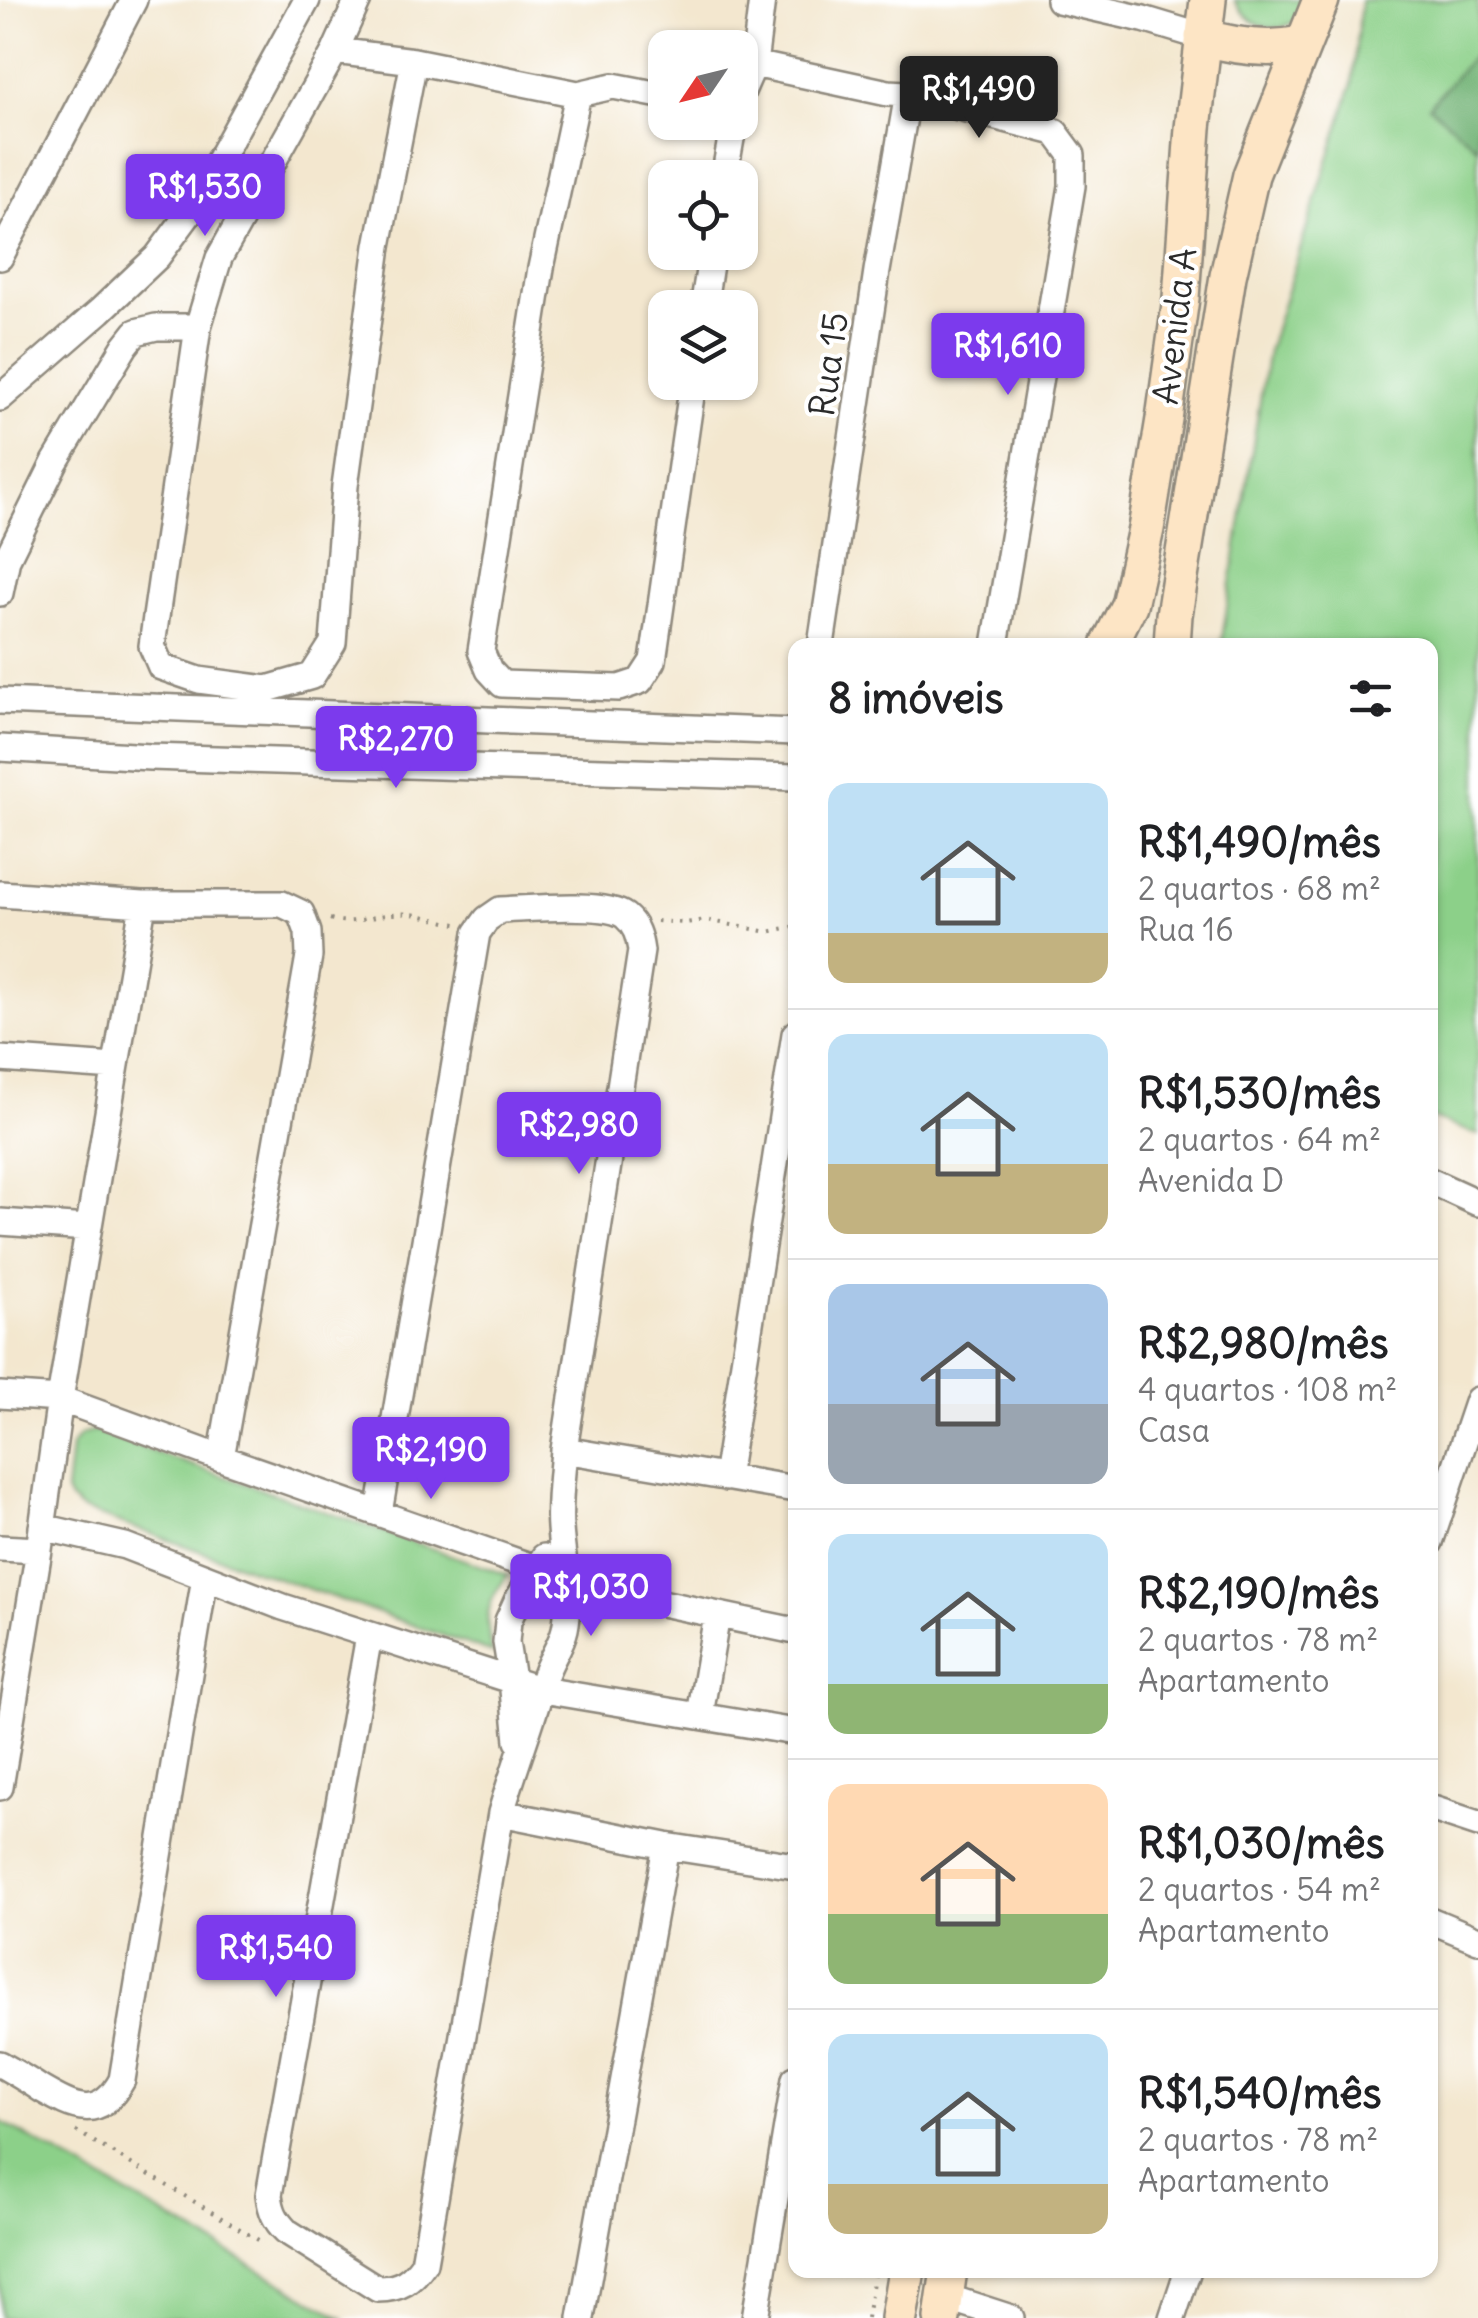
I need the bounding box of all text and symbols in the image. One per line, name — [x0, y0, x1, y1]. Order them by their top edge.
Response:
north arrow — [648, 30, 758, 140]
map controls — [648, 30, 758, 400]
pin: R$1,490 — [887, 56, 1071, 141]
text: R$1,490 — [922, 68, 1036, 109]
pin: R$1,530 — [113, 154, 297, 239]
button: locate — [648, 160, 758, 270]
text: R$1,530 — [148, 166, 262, 207]
street label: Avenida A — [1143, 245, 1205, 407]
button: layers — [648, 290, 758, 400]
street label: Rua 15 — [799, 309, 857, 419]
pin: R$1,610 — [916, 313, 1100, 398]
text: R$1,610 — [953, 325, 1063, 366]
icon: filters — [1343, 671, 1398, 726]
text: 8 imóveis — [828, 672, 1004, 724]
pin: R$2,270 — [304, 706, 488, 791]
text: R$2,270 — [338, 718, 454, 759]
text: R$1,490/mês — [1138, 816, 1381, 868]
icon: home — [908, 823, 1028, 943]
text: 2 quartos · 68 m² — [1138, 868, 1381, 909]
text: Rua 16 — [1138, 909, 1234, 950]
text: R$1,530/mês — [1138, 1067, 1381, 1119]
icon: home — [908, 1074, 1028, 1194]
pin: R$2,980 — [487, 1092, 671, 1177]
text: R$2,980 — [519, 1104, 639, 1145]
text: 2 quartos · 64 m² — [1138, 1119, 1381, 1160]
text: Avenida D — [1138, 1160, 1284, 1201]
text: R$2,980/mês — [1138, 1317, 1389, 1369]
icon: home — [908, 1324, 1028, 1444]
text: 4 quartos · 108 m² — [1138, 1369, 1397, 1410]
text: Casa — [1138, 1410, 1210, 1451]
pin: R$2,190 — [339, 1417, 523, 1502]
text: R$2,190 — [374, 1429, 488, 1470]
pin: R$1,030 — [499, 1554, 683, 1639]
text: R$1,030 — [532, 1566, 650, 1607]
text: R$2,190/mês — [1138, 1567, 1379, 1619]
icon: home — [908, 1574, 1028, 1694]
text: 2 quartos · 78 m² — [1138, 1619, 1378, 1660]
text: Apartamento — [1138, 1660, 1330, 1701]
text: R$1,030/mês — [1138, 1817, 1385, 1869]
icon: home — [908, 1824, 1028, 1944]
text: 2 quartos · 54 m² — [1138, 1869, 1381, 1910]
text: Apartamento — [1138, 1910, 1330, 1951]
pin: R$1,540 — [184, 1915, 368, 2000]
text: R$1,540 — [219, 1927, 333, 1968]
text: R$1,540/mês — [1138, 2067, 1382, 2119]
icon: home — [908, 2074, 1028, 2194]
text: 2 quartos · 78 m² — [1138, 2119, 1378, 2160]
text: Apartamento — [1138, 2160, 1330, 2201]

